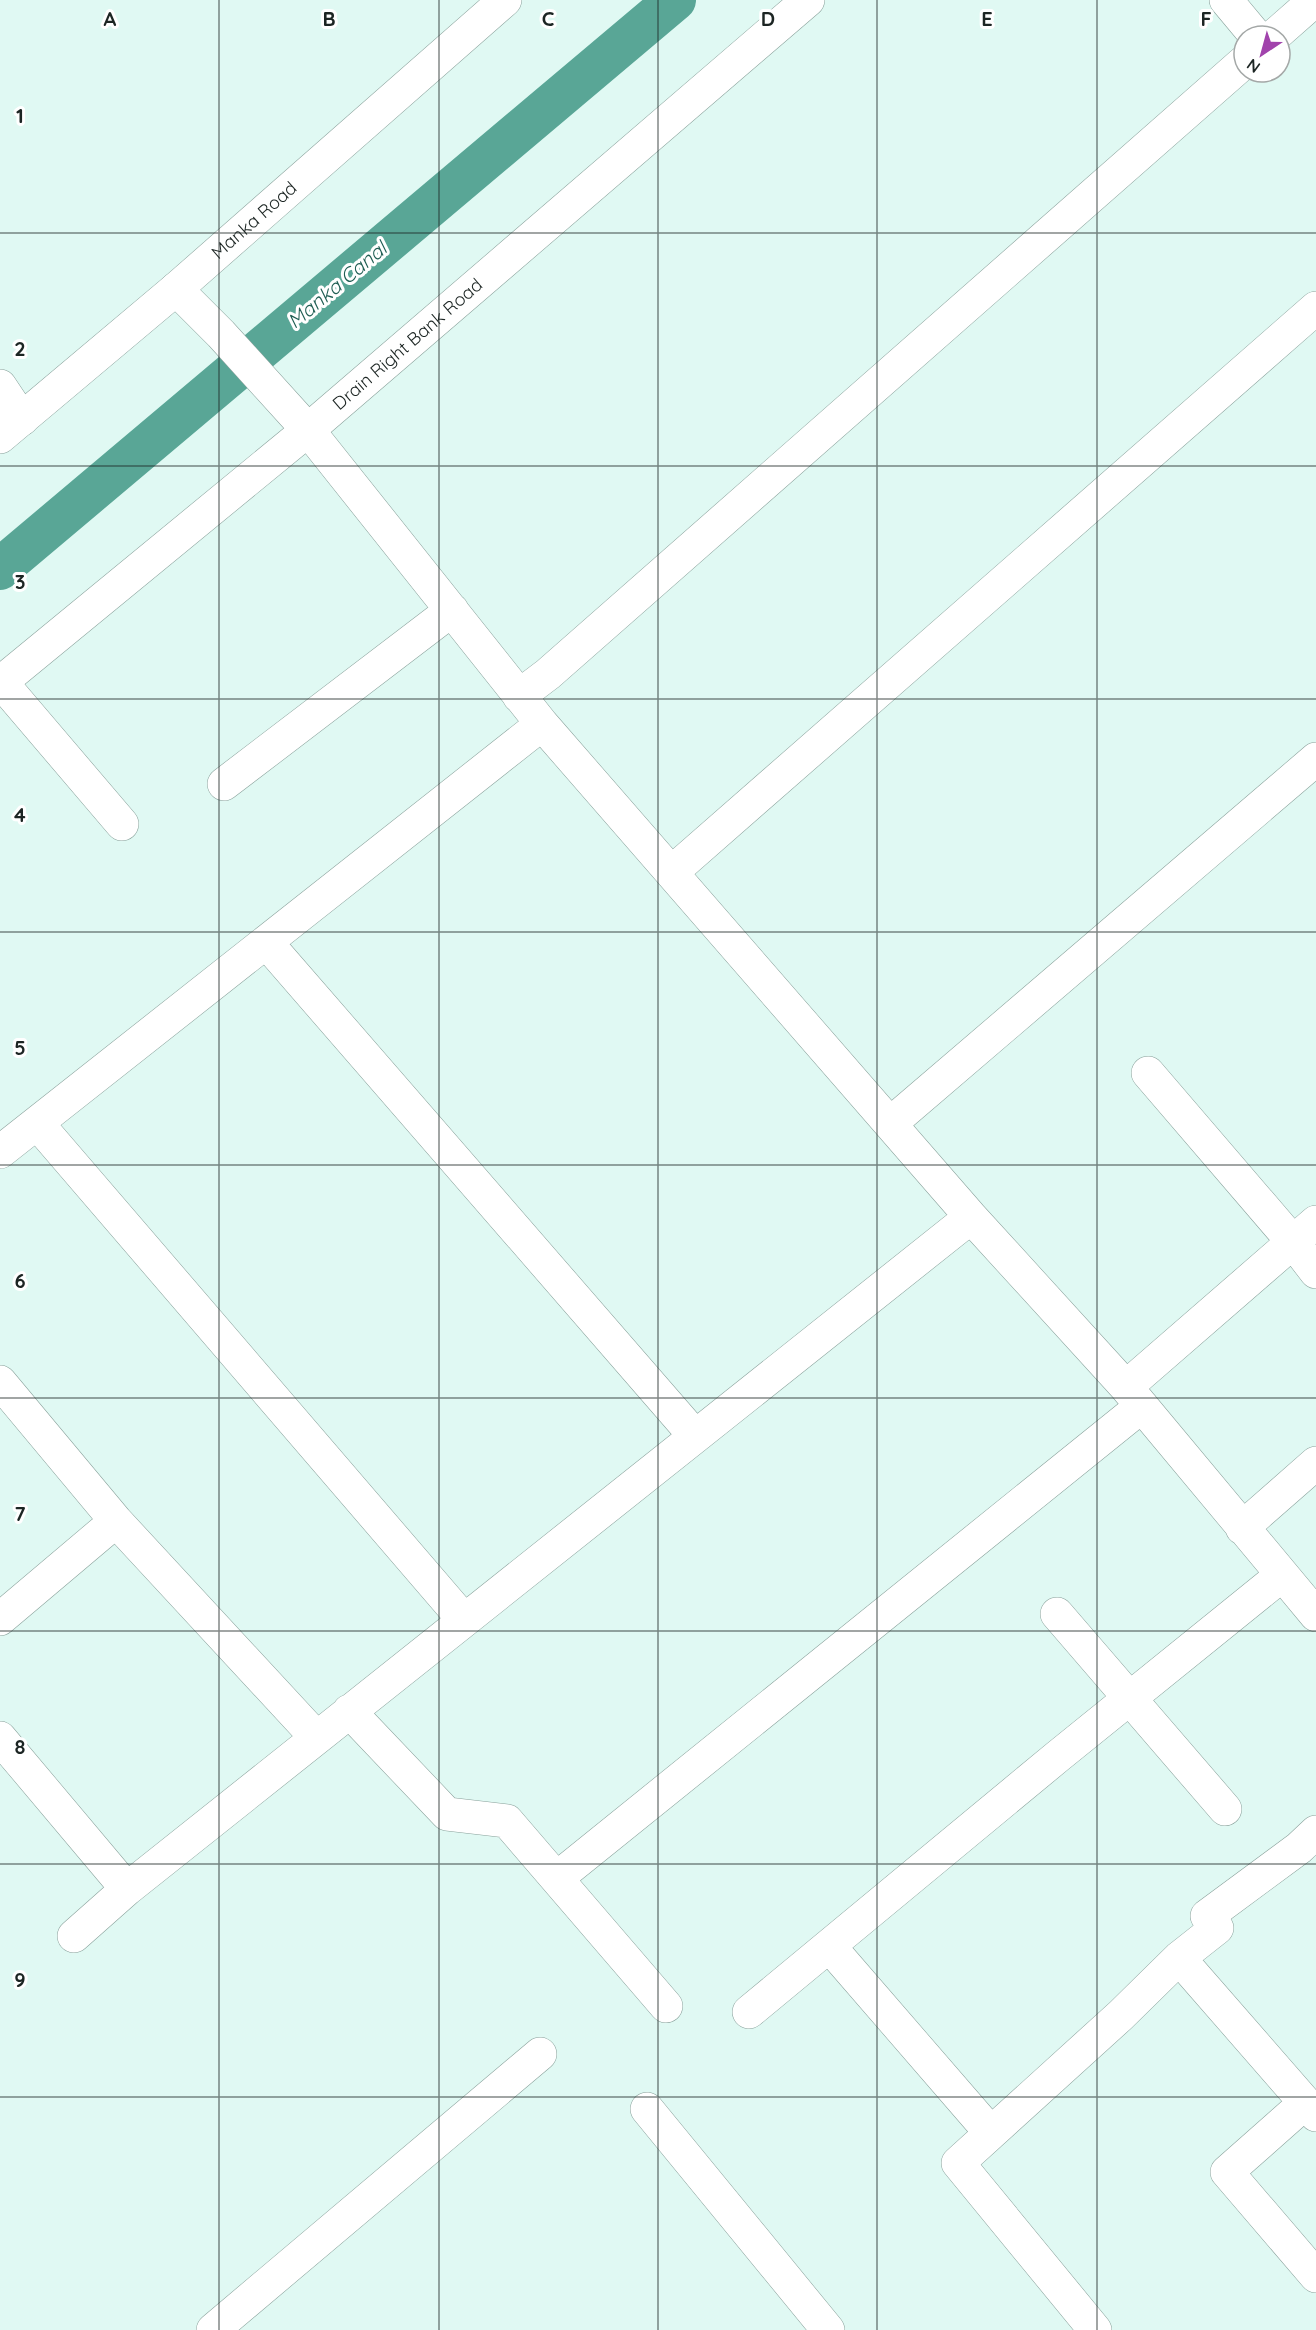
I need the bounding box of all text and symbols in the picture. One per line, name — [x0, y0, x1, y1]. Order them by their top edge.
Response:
text: A — [104, 6, 117, 31]
text: B — [322, 6, 336, 31]
text: C — [542, 6, 555, 31]
text: D — [761, 6, 775, 31]
text: E — [981, 6, 993, 31]
text: F — [1200, 6, 1212, 31]
north arrow — [1232, 24, 1292, 84]
text: N — [1243, 55, 1264, 78]
text: 1 — [16, 103, 24, 128]
street label: Manka Road — [206, 176, 301, 264]
water label: Manka Canal — [282, 234, 393, 333]
street label: Drain Right Bank Road — [328, 273, 487, 415]
text: 2 — [14, 336, 26, 361]
text: 3 — [15, 569, 25, 594]
text: 4 — [14, 802, 26, 827]
text: 5 — [14, 1035, 26, 1060]
text: 6 — [14, 1268, 26, 1293]
text: 7 — [15, 1501, 26, 1526]
text: 8 — [15, 1734, 26, 1759]
text: 9 — [14, 1967, 26, 1992]

